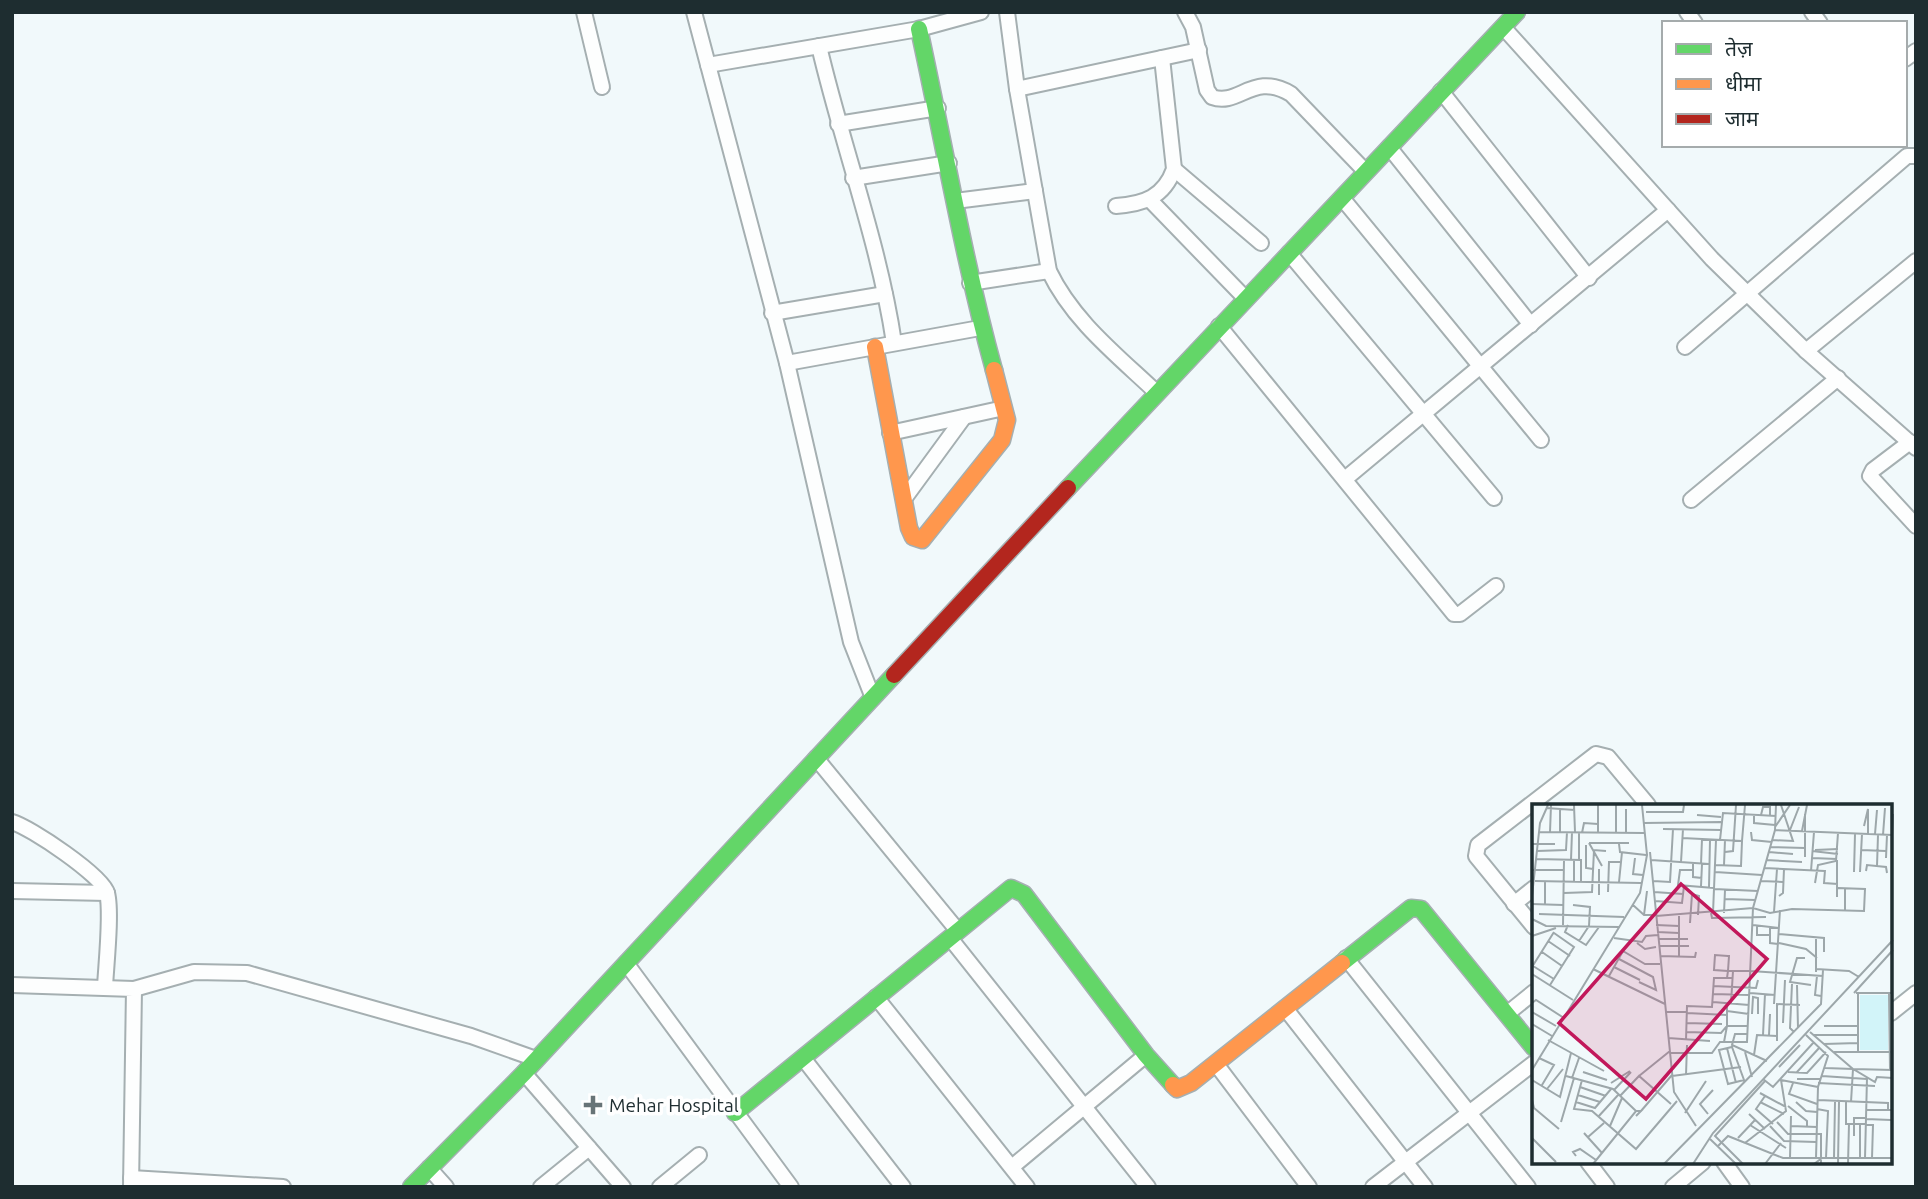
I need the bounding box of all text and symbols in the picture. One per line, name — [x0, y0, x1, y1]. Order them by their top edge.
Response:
legend — [1662, 21, 1907, 147]
text: तेज़ — [1725, 36, 1753, 60]
text: धीमा — [1725, 71, 1762, 95]
text: जाम — [1725, 106, 1759, 130]
inset map — [1532, 804, 1893, 1164]
place label: Mehar Hospital — [609, 1094, 739, 1116]
marker: Mehar Hospital — [583, 1095, 603, 1115]

